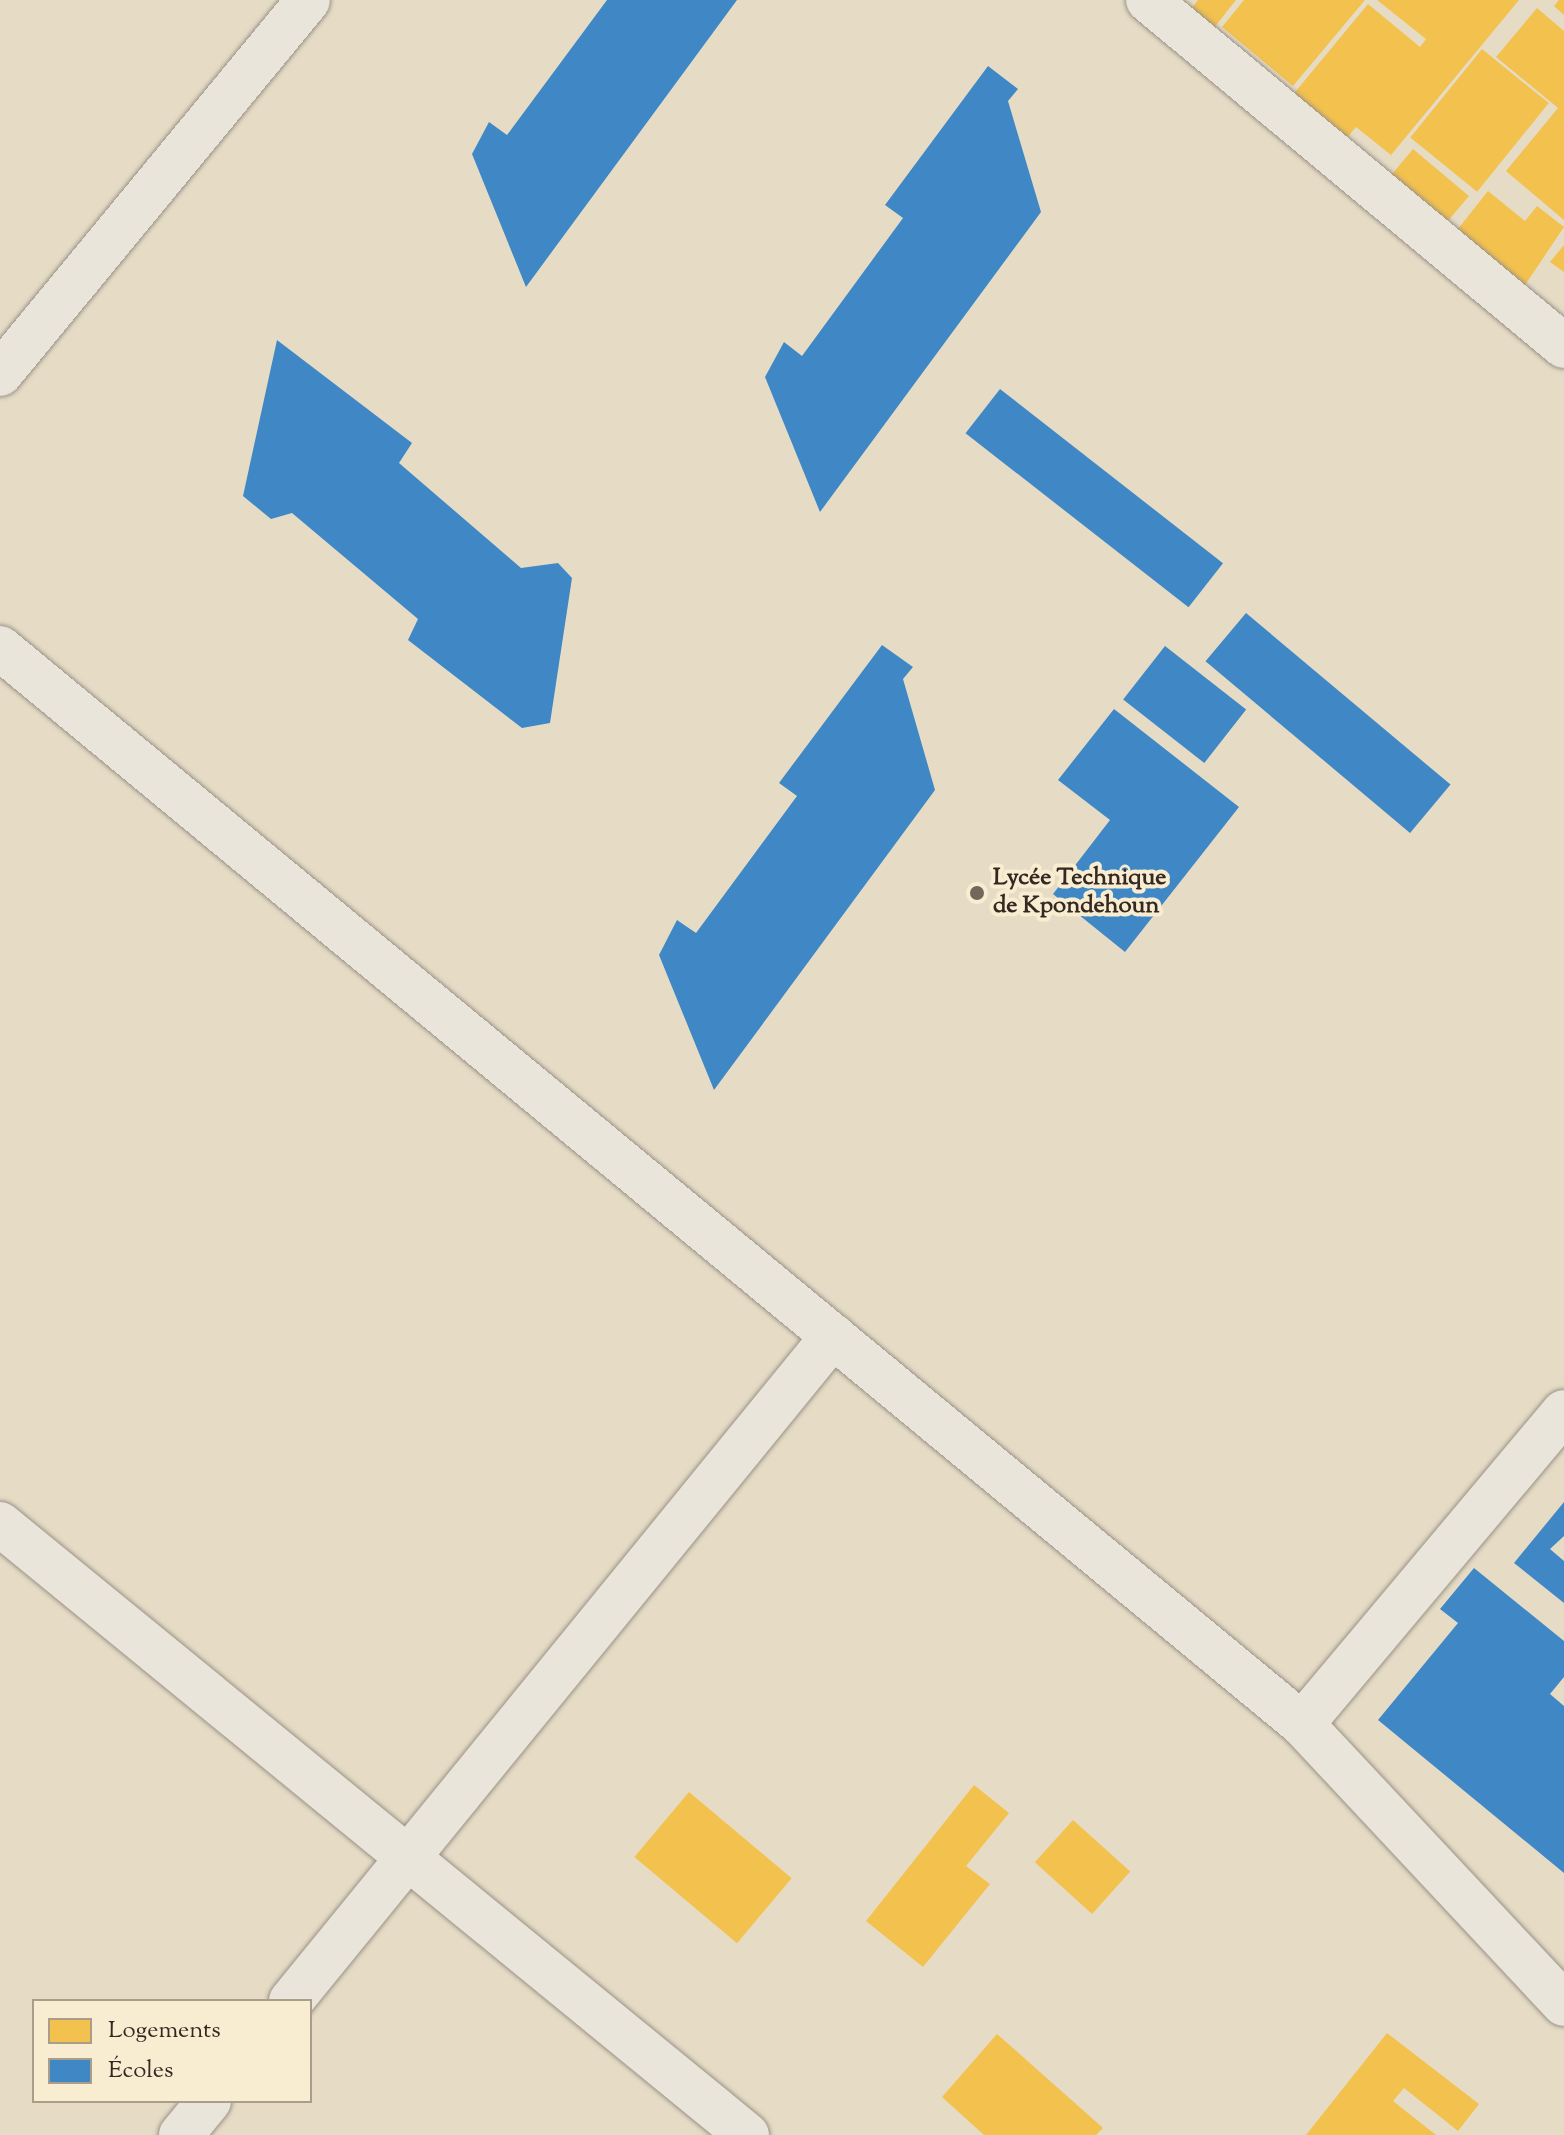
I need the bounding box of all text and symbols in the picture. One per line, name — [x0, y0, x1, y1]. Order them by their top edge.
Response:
place label: Lycée Technique de Kpondehoun — [993, 865, 1166, 921]
marker: Lycée Technique de Kpondehoun — [968, 884, 986, 902]
legend — [32, 1999, 312, 2103]
text: Logements — [108, 2014, 221, 2048]
text: Écoles — [108, 2054, 173, 2088]

